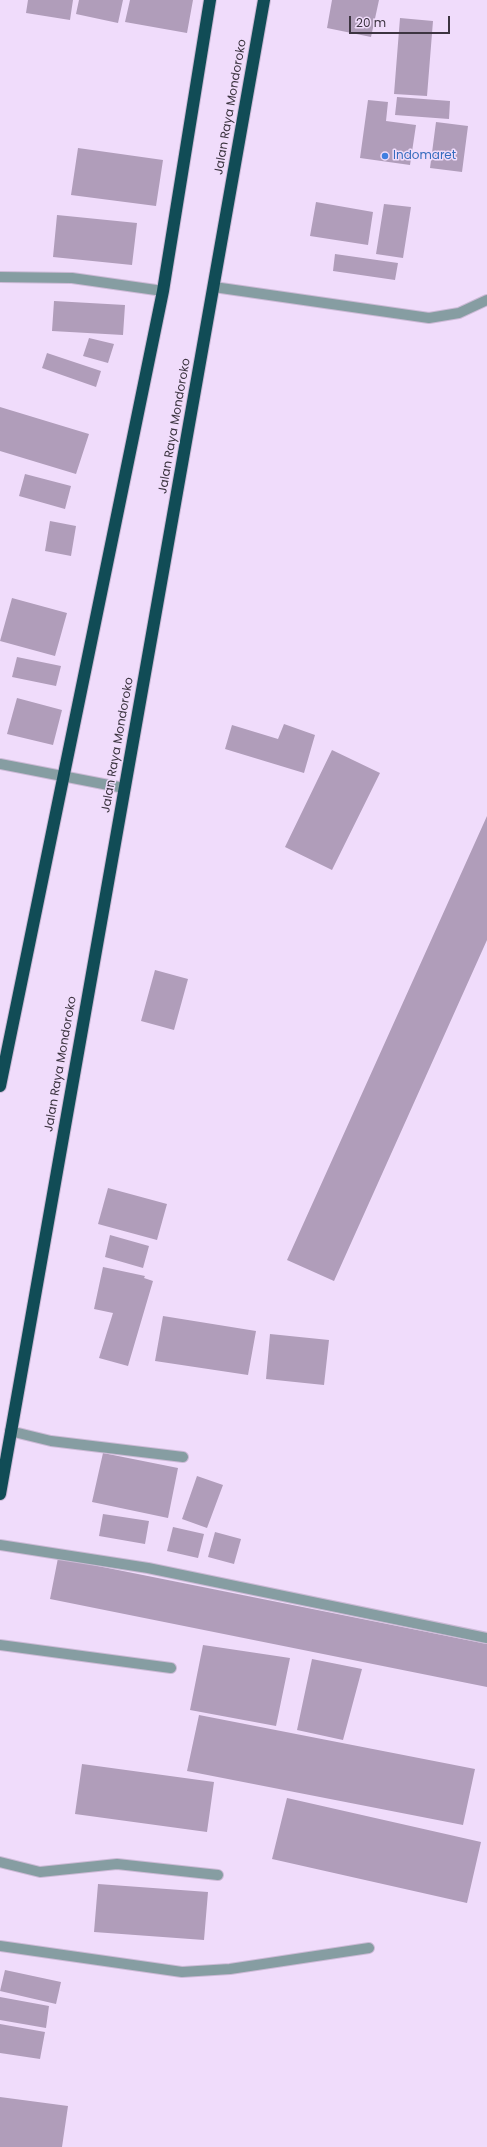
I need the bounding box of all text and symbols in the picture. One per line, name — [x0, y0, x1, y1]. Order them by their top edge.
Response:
scale bar — [351, 8, 452, 34]
text: 20 m — [356, 14, 386, 31]
street label: Jalan Raya Mondoroko — [212, 38, 250, 176]
place label: Indomaret — [393, 149, 456, 163]
marker: Indomaret — [380, 151, 390, 161]
street label: Jalan Raya Mondoroko — [156, 357, 194, 495]
street label: Jalan Raya Mondoroko — [99, 676, 137, 814]
street label: Jalan Raya Mondoroko — [42, 995, 80, 1133]

